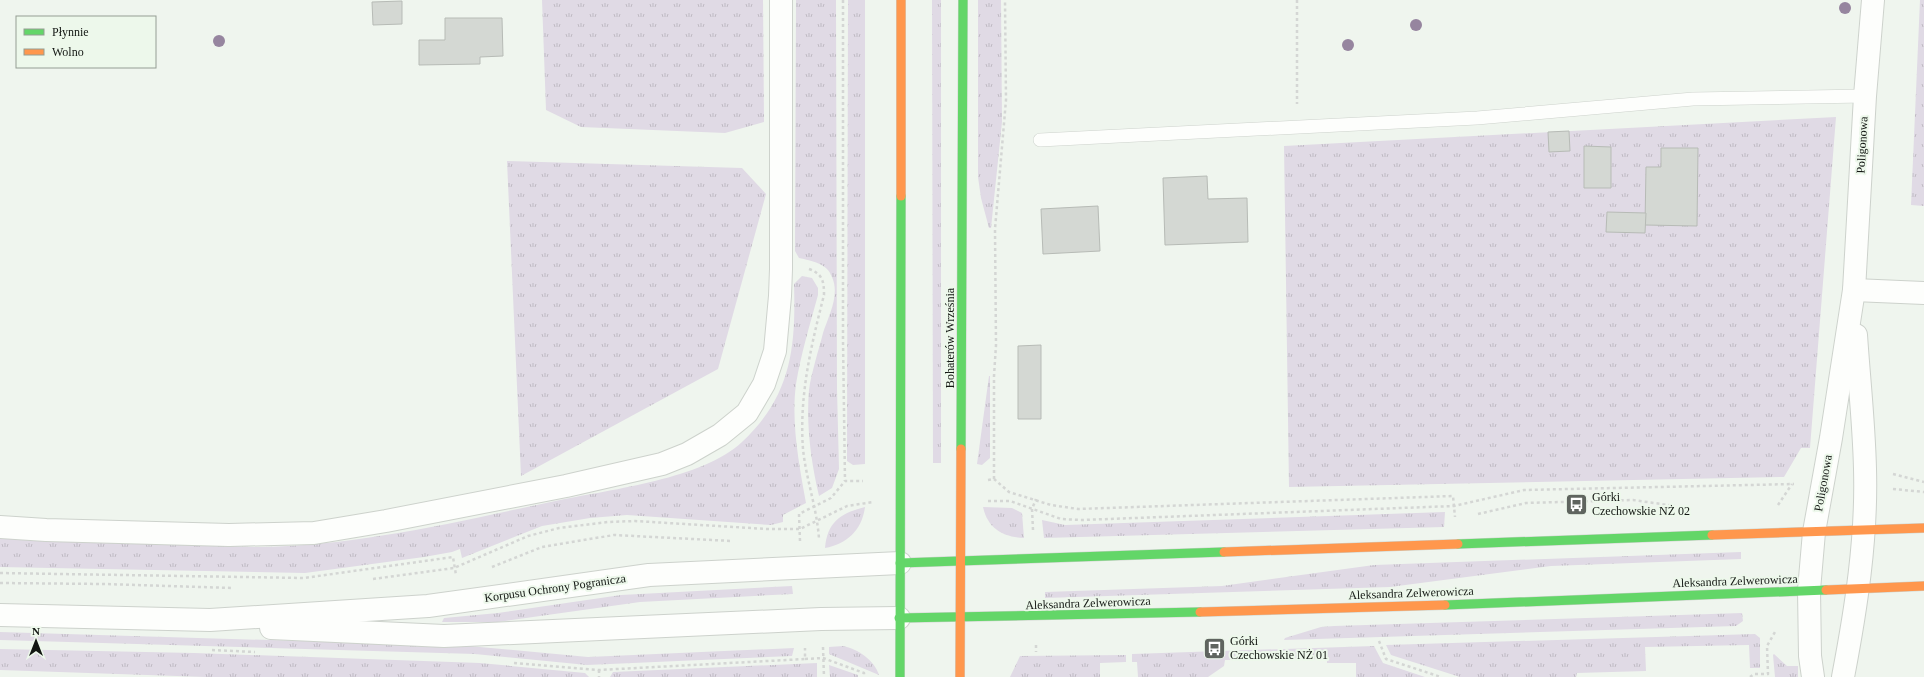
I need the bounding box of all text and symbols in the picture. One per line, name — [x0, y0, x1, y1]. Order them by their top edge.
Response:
legend — [16, 16, 156, 68]
text: Płynnie — [52, 25, 89, 39]
text: Wolno — [52, 45, 84, 59]
street label: Poligonowa — [1854, 115, 1871, 174]
street label: Bohaterów Września — [943, 287, 957, 388]
street label: Poligonowa — [1811, 453, 1835, 512]
place label: Górki Czechowskie NŻ 02 — [1592, 490, 1690, 518]
bus stop icon: Górki Czechowskie NŻ 02 — [1564, 491, 1590, 517]
street label: Korpusu Ochrony Pogranicza — [483, 571, 627, 605]
street label: Aleksandra Zelwerowicza — [1672, 572, 1799, 590]
street label: Aleksandra Zelwerowicza — [1348, 584, 1475, 602]
street label: Aleksandra Zelwerowicza — [1025, 594, 1152, 612]
north arrow — [16, 621, 56, 661]
text: N — [32, 625, 40, 637]
place label: Górki Czechowskie NŻ 01 — [1230, 634, 1328, 662]
bus stop icon: Górki Czechowskie NŻ 01 — [1201, 635, 1227, 661]

